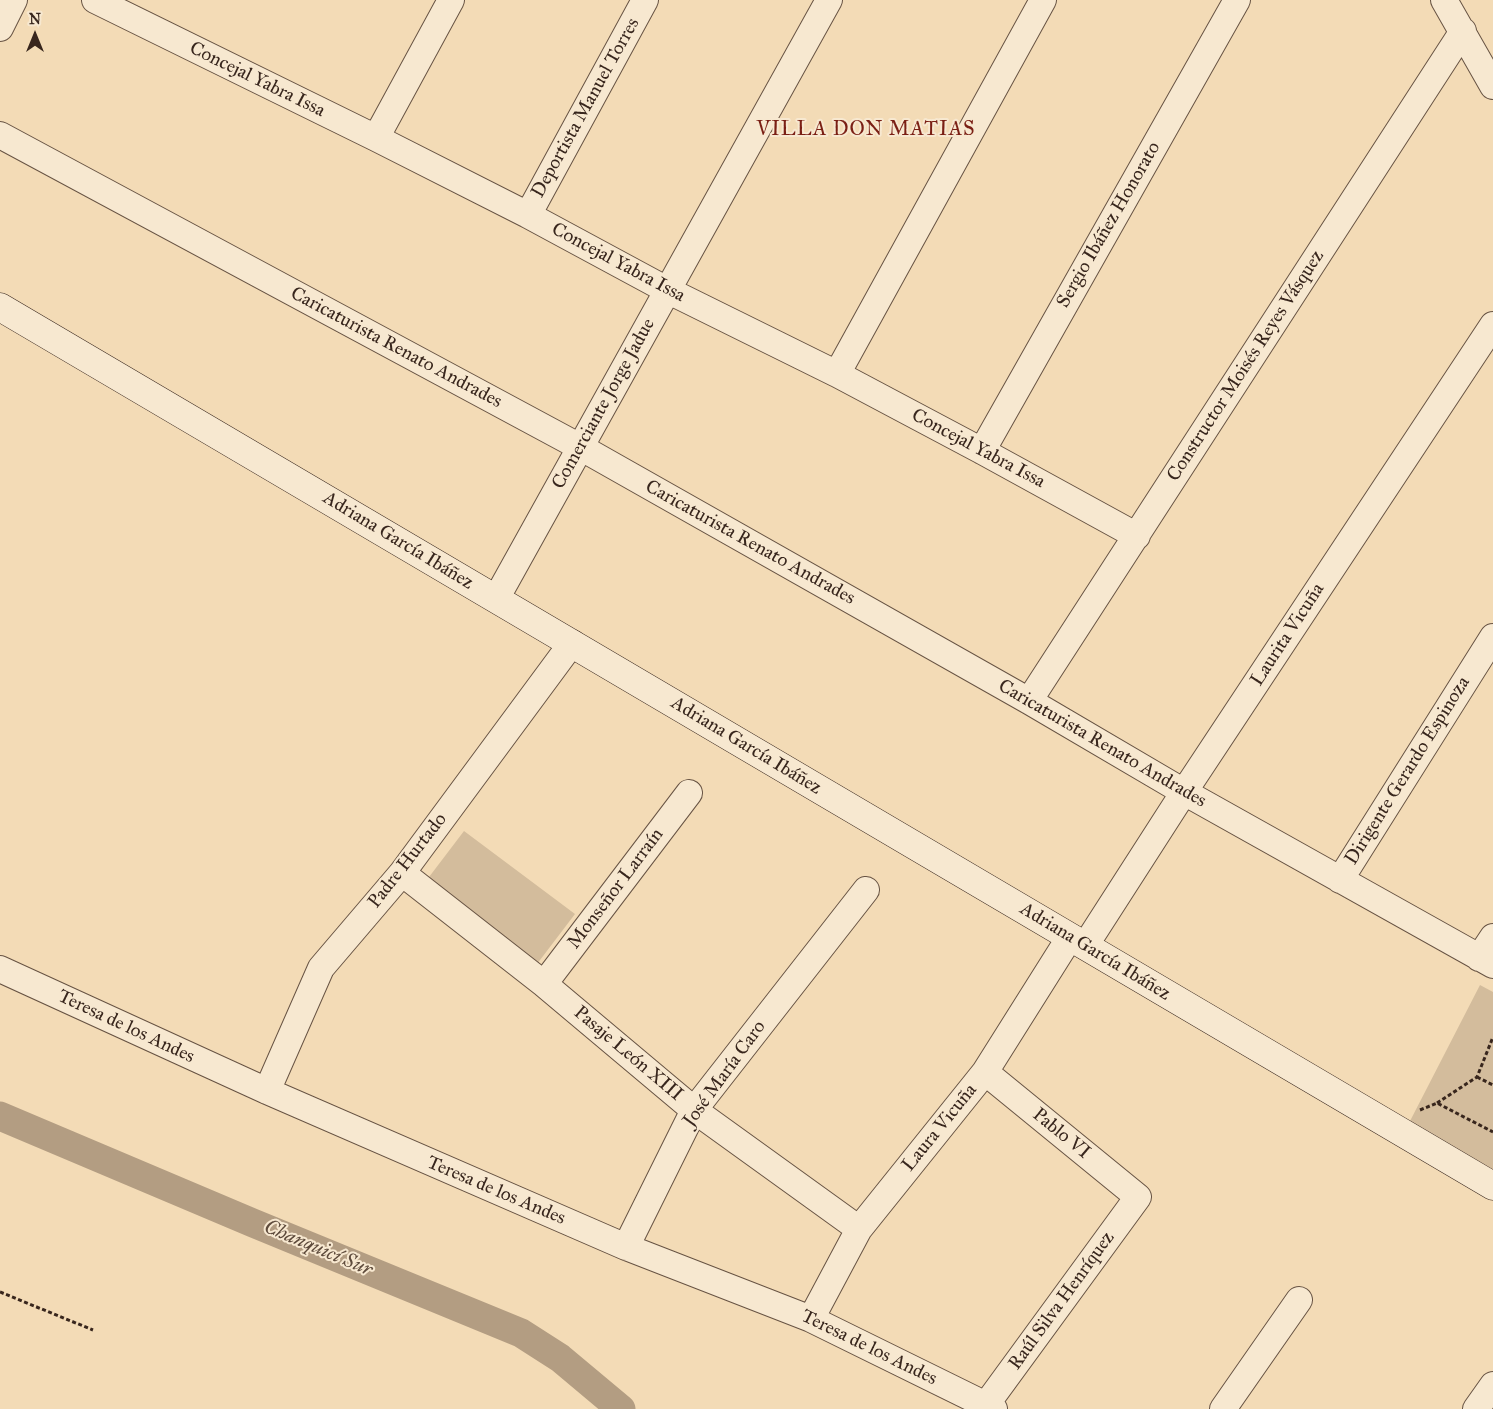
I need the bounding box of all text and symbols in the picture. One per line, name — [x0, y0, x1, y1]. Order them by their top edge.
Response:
north arrow — [10, 10, 60, 60]
text: N — [29, 11, 41, 28]
street label: Deportista Manuel Torres — [527, 14, 645, 202]
street label: Concejal Yabra Issa — [186, 37, 328, 123]
district label: VILLA DON MATIAS — [754, 118, 978, 142]
street label: Sergio Ibáñez Honorato — [1052, 138, 1166, 312]
street label: Concejal Yabra Issa — [547, 218, 689, 308]
street label: Constructor Moisés Reyes Vásquez — [1163, 246, 1329, 486]
street label: Caricaturista Renato Andrades — [286, 282, 506, 414]
street label: Comerciante Jorge Jadue — [548, 315, 660, 493]
street label: Concejal Yabra Issa — [907, 404, 1049, 494]
street label: Caricaturista Renato Andrades — [641, 476, 859, 610]
street label: Adriana García Ibáñez — [319, 487, 477, 595]
street label: Laurita Vicuña — [1246, 579, 1330, 691]
street label: Dirigente Gerardo Espinoza — [1341, 673, 1475, 869]
street label: Caricaturista Renato Andrades — [994, 675, 1210, 813]
street label: Adriana García Ibáñez — [667, 692, 825, 800]
street label: Padre Hurtado — [364, 809, 452, 913]
street label: Monseñor Larraín — [563, 824, 669, 954]
street label: Adriana García Ibáñez — [1016, 898, 1174, 1006]
street label: Teresa de los Andes — [54, 985, 198, 1069]
street label: Pasaje León XIII — [569, 1002, 687, 1106]
street label: José María Caro — [679, 1016, 771, 1132]
street label: Laura Vicuña — [898, 1080, 982, 1176]
street label: Pablo VI — [1027, 1104, 1095, 1164]
street label: Teresa de los Andes — [423, 1152, 569, 1230]
water label: Chanquicí Sur — [260, 1215, 376, 1283]
street label: Raúl Silva Henríquez — [1004, 1227, 1120, 1375]
street label: Teresa de los Andes — [797, 1305, 941, 1391]

